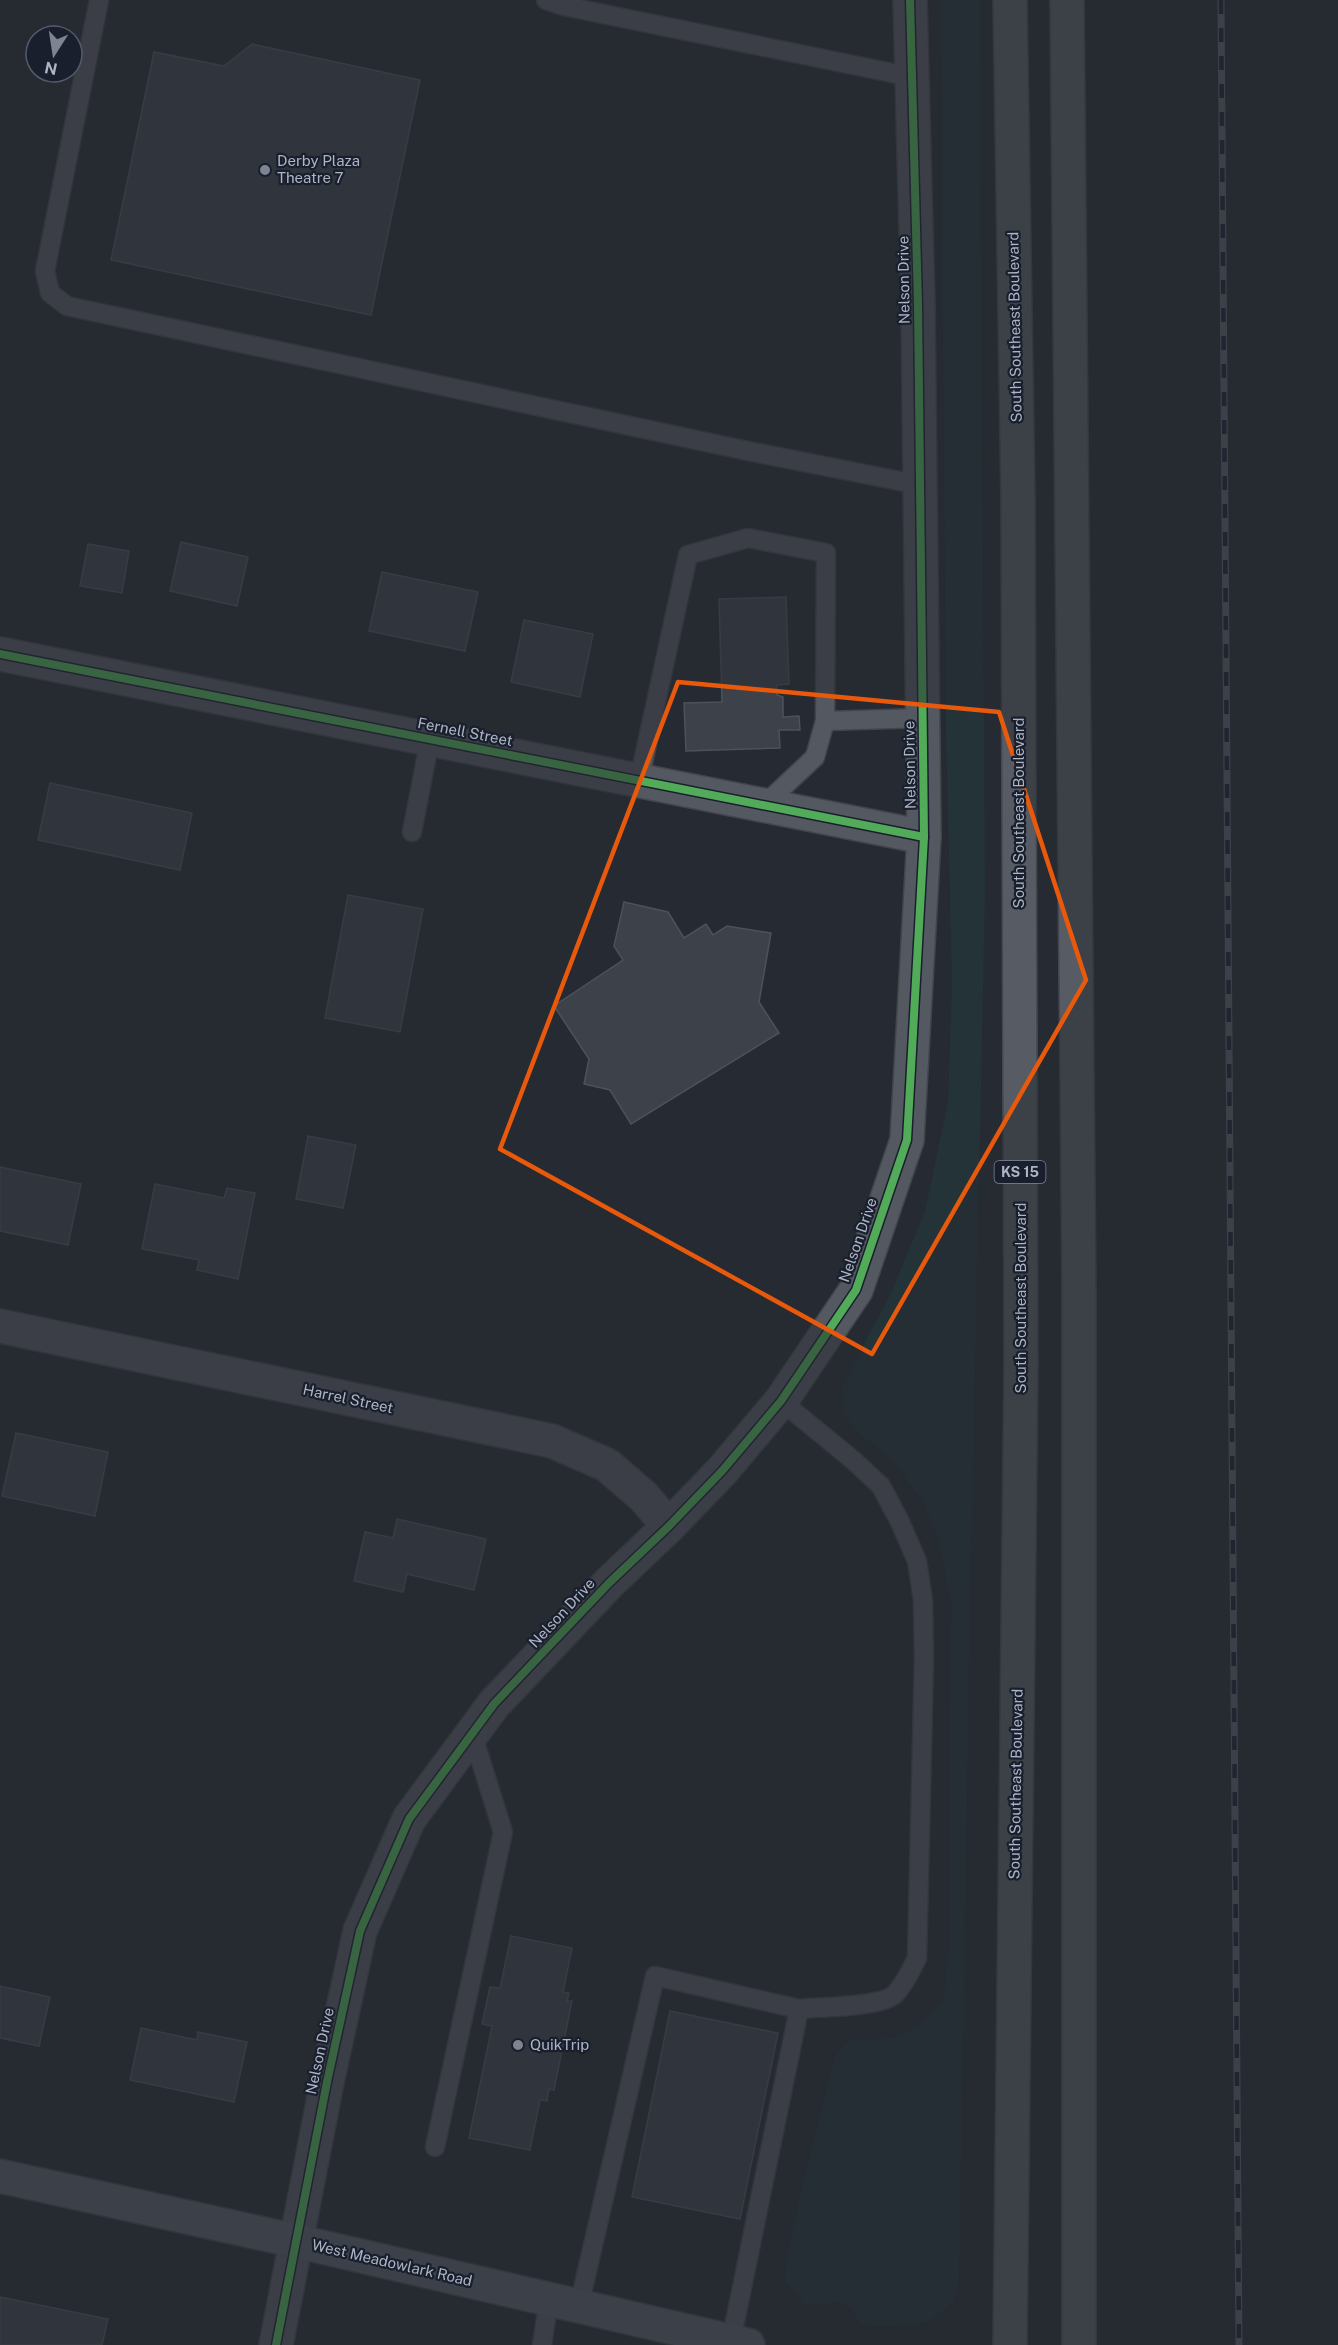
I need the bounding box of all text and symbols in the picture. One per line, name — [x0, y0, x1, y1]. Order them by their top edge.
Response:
north arrow — [24, 24, 84, 84]
text: N — [43, 58, 59, 79]
place label: Derby Plaza Theatre 7 — [277, 152, 360, 186]
marker: Derby Plaza Theatre 7 — [258, 163, 272, 177]
street label: South Southeast Boulevard — [1004, 231, 1025, 423]
street label: Nelson Drive — [894, 236, 913, 324]
street label: Fernell Street — [416, 714, 514, 749]
street label: South Southeast Boulevard — [1010, 718, 1027, 908]
street label: Nelson Drive — [900, 721, 919, 809]
road number: KS 15 — [994, 1161, 1046, 1183]
street label: Nelson Drive — [835, 1195, 880, 1284]
street label: South Southeast Boulevard — [1012, 1203, 1029, 1393]
street label: Harrel Street — [301, 1381, 395, 1416]
street label: Nelson Drive — [525, 1575, 598, 1651]
street label: South Southeast Boulevard — [1005, 1688, 1026, 1880]
street label: Nelson Drive — [302, 2006, 337, 2096]
place label: QuikTrip — [530, 2036, 589, 2053]
marker: QuikTrip — [511, 2038, 525, 2052]
street label: West Meadowlark Road — [310, 2236, 474, 2289]

